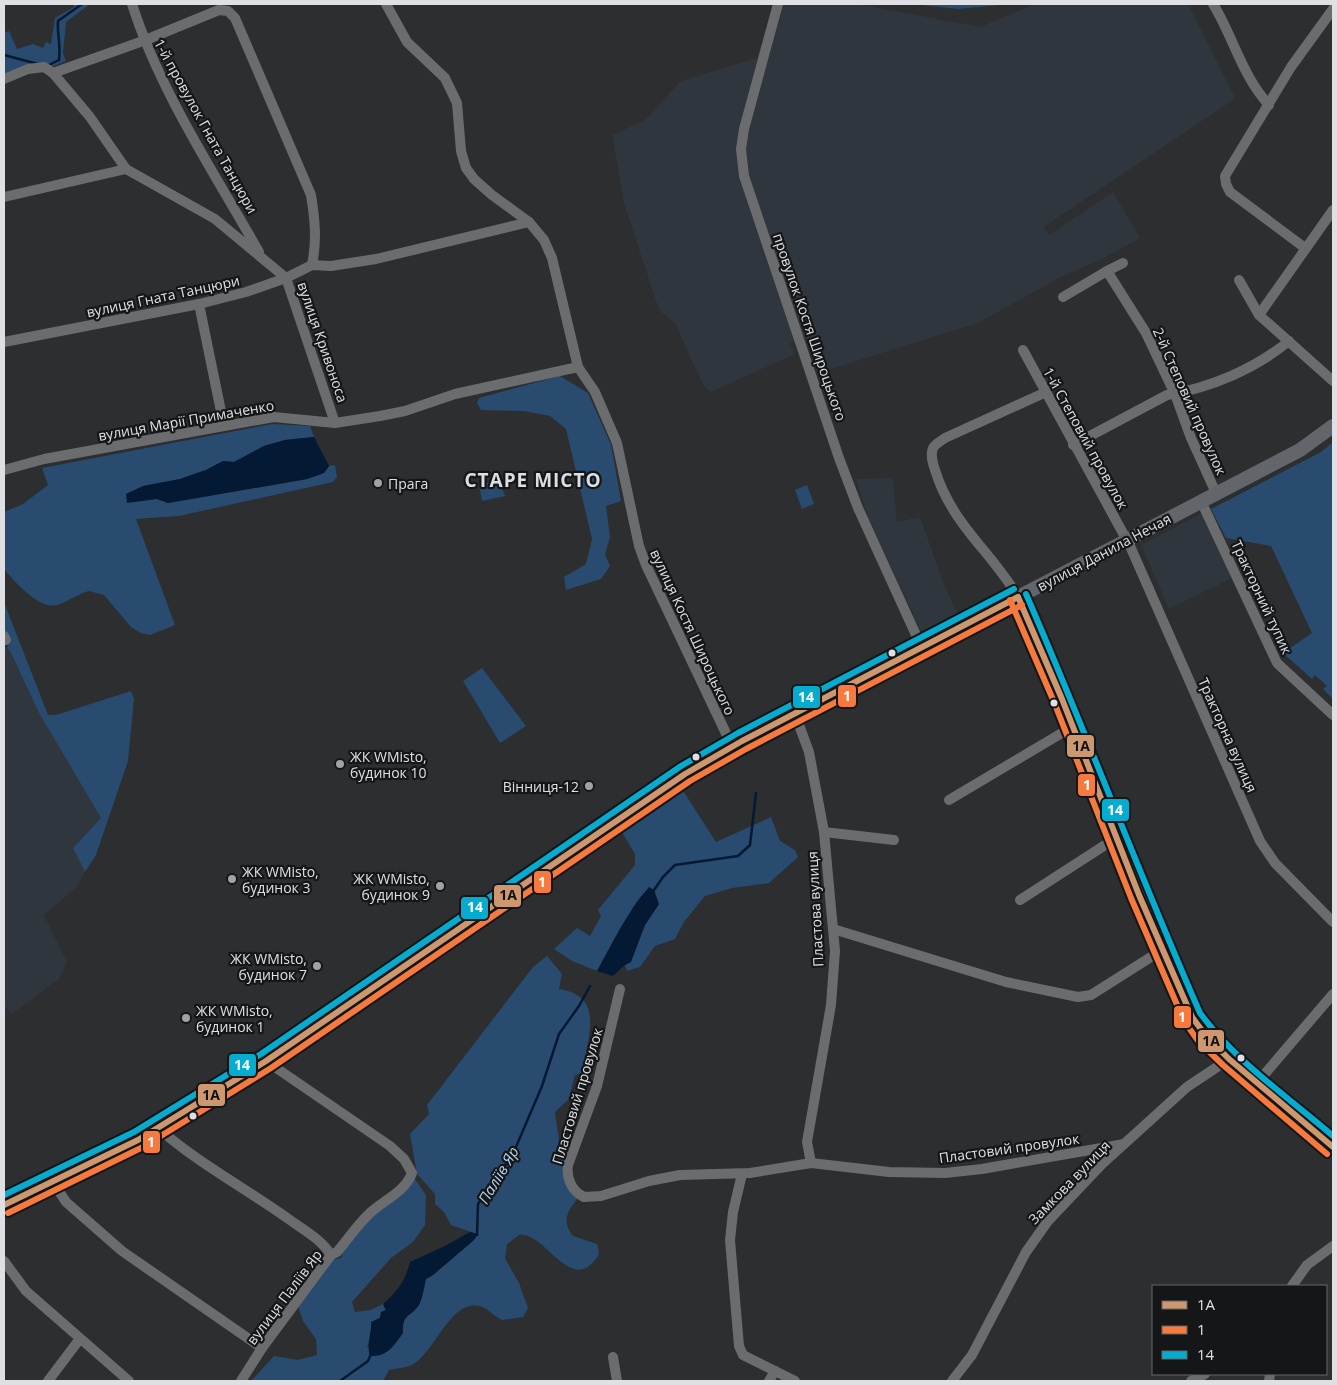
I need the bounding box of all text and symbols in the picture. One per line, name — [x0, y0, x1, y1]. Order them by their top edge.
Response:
street label: 1-й провулок Гната Танцюри — [150, 35, 262, 217]
street label: провулок Костя Широцького — [769, 231, 851, 423]
street label: вулиця Гната Танцюри — [85, 270, 241, 322]
street label: вулиця Кривоноса — [293, 279, 353, 405]
street label: 2-й Степовий провулок — [1149, 324, 1231, 478]
street label: 1-й Степовий провулок — [1039, 364, 1133, 513]
street label: вулиця Марії Примаченко — [97, 395, 275, 445]
district label: СТАРЕ МІСТО — [464, 467, 602, 493]
place label: Прага — [388, 474, 428, 493]
marker: Прага — [372, 477, 384, 489]
street label: вулиця Данила Нечая — [1034, 509, 1174, 595]
street label: Тракторний тупик — [1227, 537, 1297, 658]
street label: вулиця Костя Широцького — [646, 546, 740, 718]
unlabelled marker — [887, 648, 897, 658]
street label: Тракторна вулиця — [1194, 675, 1262, 795]
line badge: 1 — [837, 684, 857, 708]
line badge: 14 — [792, 685, 821, 709]
text: 1 — [843, 686, 851, 705]
text: 14 — [798, 687, 814, 706]
unlabelled marker — [1049, 698, 1059, 708]
line badge: 1А — [1066, 734, 1095, 758]
text: 1А — [1072, 736, 1090, 755]
place label: ЖК WMisto, будинок 10 — [350, 747, 427, 782]
unlabelled marker — [691, 752, 701, 762]
marker: ЖК WMisto, будинок 10 — [334, 758, 346, 770]
line badge: 1 — [1077, 773, 1096, 797]
text: 1 — [1083, 775, 1091, 794]
place label: Вінниця-12 — [503, 777, 579, 796]
marker: Вінниця-12 — [583, 780, 595, 792]
line badge: 14 — [1101, 798, 1130, 822]
text: 14 — [1107, 800, 1123, 819]
street label: Пластова вулиця — [802, 851, 828, 967]
place label: ЖК WMisto, будинок 3 — [242, 862, 319, 897]
place label: ЖК WMisto, будинок 9 — [353, 869, 430, 904]
line badge: 1 — [533, 870, 552, 894]
text: 1 — [538, 872, 546, 891]
marker: ЖК WMisto, будинок 3 — [226, 873, 238, 885]
marker: ЖК WMisto, будинок 9 — [434, 880, 446, 892]
line badge: 1А — [493, 884, 522, 908]
text: 1А — [499, 885, 517, 904]
line badge: 14 — [460, 896, 489, 920]
text: 14 — [467, 897, 483, 916]
place label: ЖК WMisto, будинок 7 — [230, 949, 307, 984]
marker: ЖК WMisto, будинок 7 — [311, 960, 323, 972]
place label: ЖК WMisto, будинок 1 — [196, 1001, 273, 1036]
line badge: 1 — [1173, 1005, 1192, 1029]
text: 1 — [1178, 1007, 1186, 1026]
marker: ЖК WMisto, будинок 1 — [180, 1012, 192, 1024]
street label: Пластовий провулок — [547, 1025, 607, 1166]
line badge: 1А — [1197, 1029, 1225, 1053]
text: 1А — [1202, 1031, 1220, 1050]
line badge: 14 — [228, 1053, 257, 1077]
unlabelled marker — [1236, 1053, 1246, 1063]
text: 14 — [234, 1055, 250, 1074]
line badge: 1А — [197, 1083, 226, 1107]
text: 1А — [202, 1085, 220, 1104]
unlabelled marker — [188, 1111, 198, 1121]
street label: Пластовий провулок — [938, 1129, 1081, 1167]
line badge: 1 — [142, 1130, 161, 1154]
text: 1 — [147, 1132, 155, 1151]
street label: Замкова вулиця — [1024, 1136, 1114, 1228]
water label: Паліїв Яр — [473, 1143, 523, 1207]
street label: вулиця Паліїв Яр — [242, 1246, 326, 1348]
legend — [1152, 1285, 1327, 1375]
text: 1А — [1197, 1294, 1216, 1314]
text: 1 — [1197, 1319, 1206, 1339]
text: 14 — [1197, 1344, 1215, 1364]

